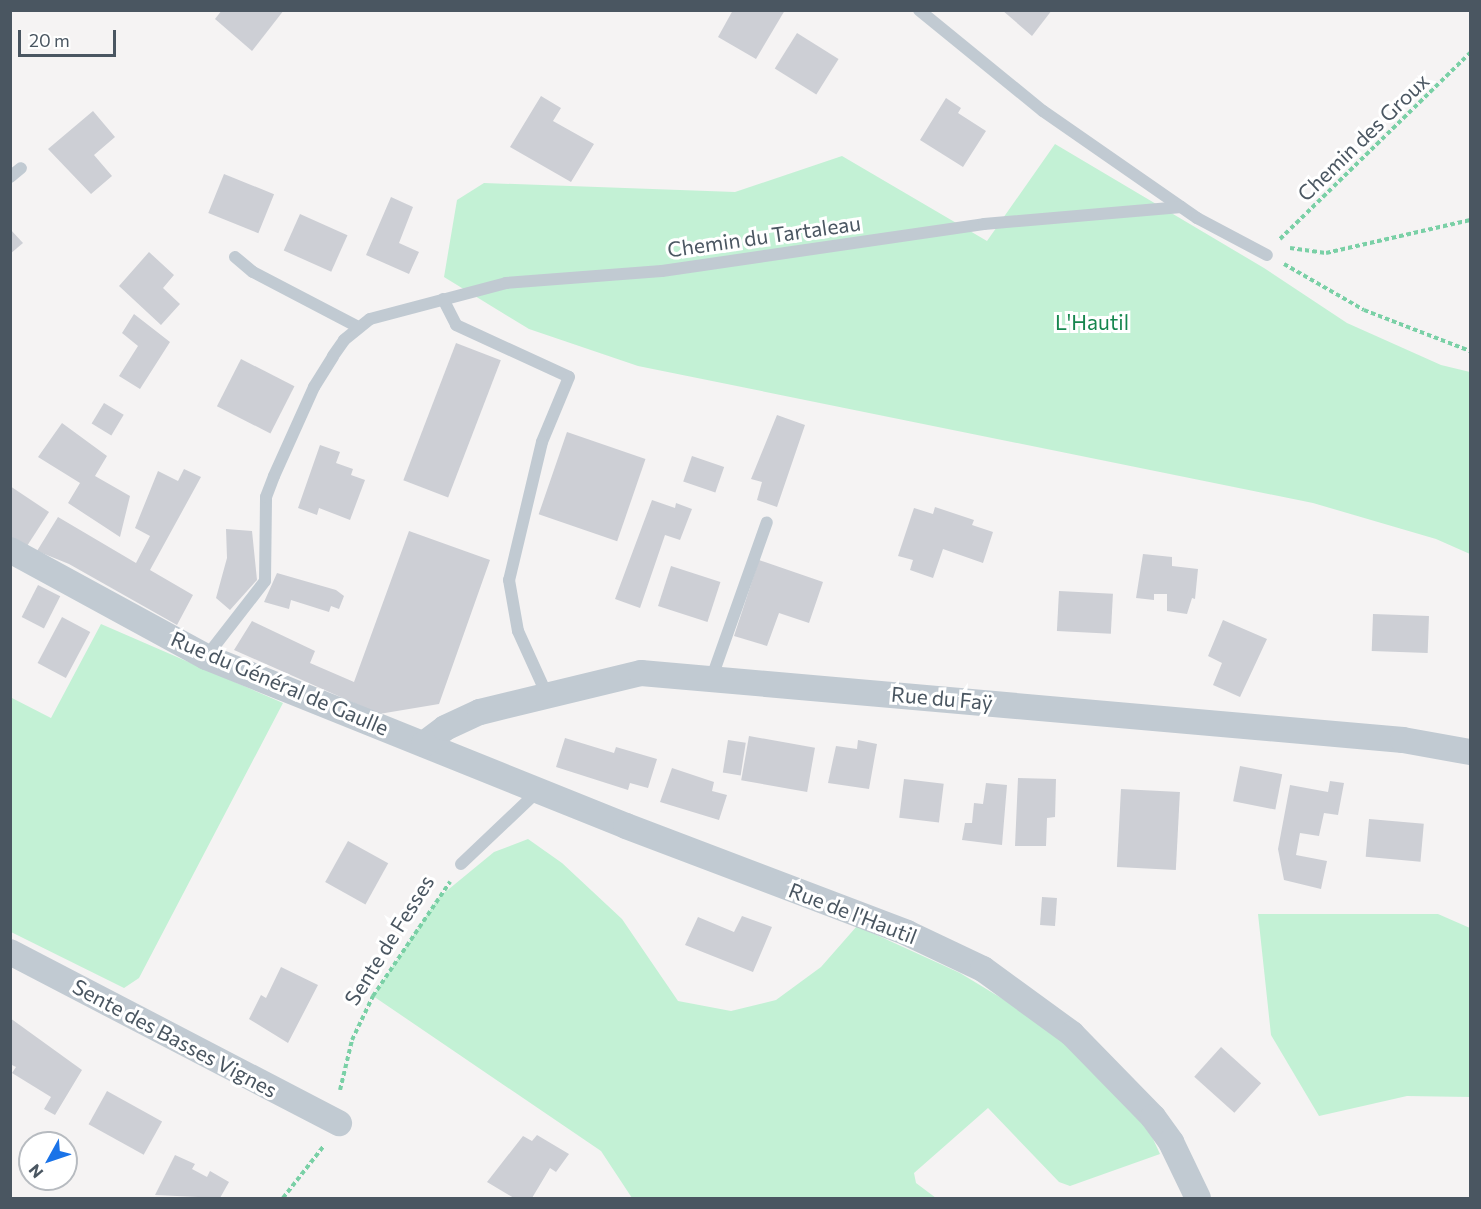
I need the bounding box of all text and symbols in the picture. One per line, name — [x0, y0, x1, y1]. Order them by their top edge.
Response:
scale bar — [21, 18, 118, 56]
text: 20 m — [29, 29, 70, 51]
street label: Chemin des Groux — [1292, 68, 1434, 206]
street label: Chemin du Tartaleau — [666, 210, 862, 262]
park label: L'Hautil — [1055, 309, 1129, 335]
street label: Rue du Général de Gaulle — [167, 626, 393, 740]
street label: Rue du Faÿ — [890, 681, 994, 715]
street label: Sente de Fesses — [339, 870, 439, 1010]
street label: Rue de l'Hautil — [785, 877, 921, 949]
street label: Sente des Basses Vignes — [68, 973, 282, 1103]
north arrow — [18, 1131, 78, 1191]
text: N — [24, 1161, 46, 1182]

